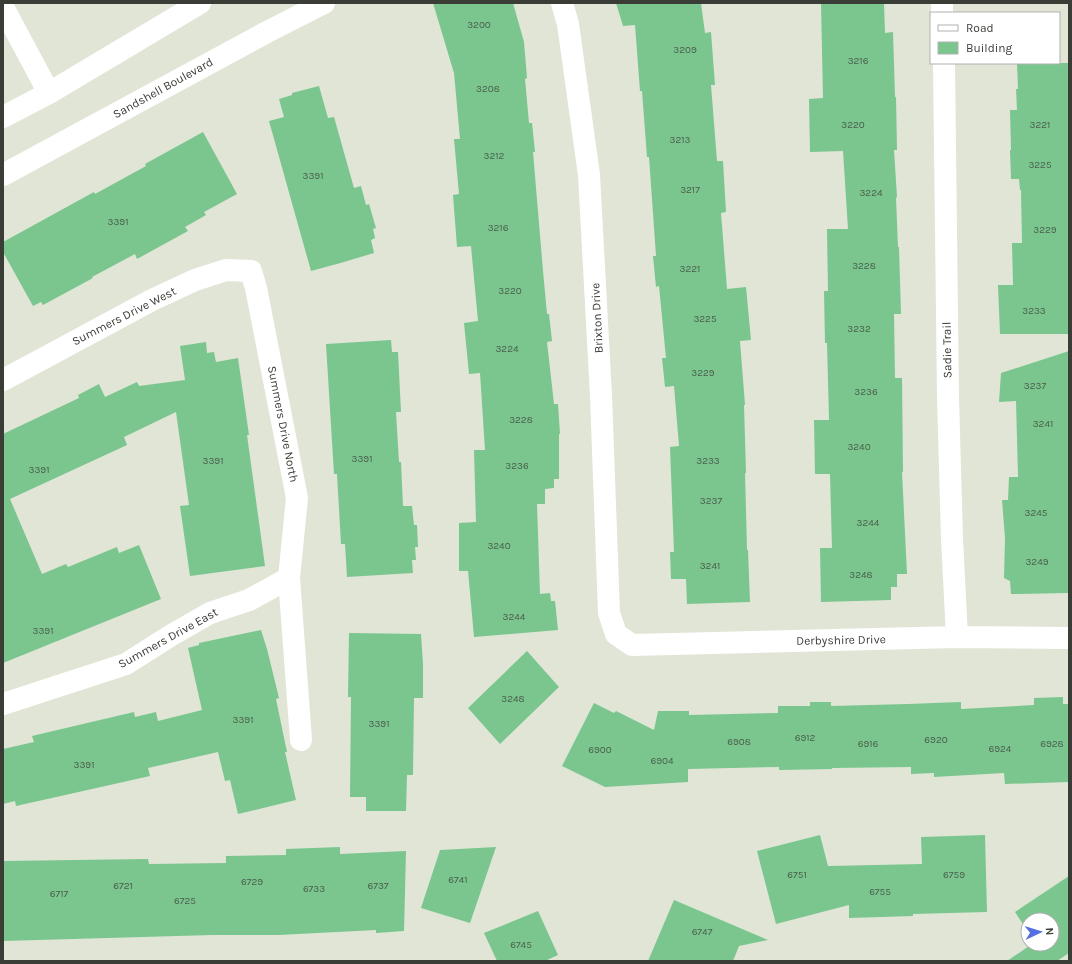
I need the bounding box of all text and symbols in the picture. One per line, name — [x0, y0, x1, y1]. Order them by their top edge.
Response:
legend — [930, 12, 1060, 64]
house number: 3200 — [467, 19, 491, 31]
text: Road — [966, 21, 994, 35]
text: Building — [966, 41, 1013, 55]
house number: 3209 — [673, 44, 697, 56]
street label: Sandshell Boulevard — [110, 55, 216, 121]
house number: 3216 — [848, 55, 869, 67]
house number: 3208 — [476, 83, 500, 95]
house number: 3220 — [841, 119, 865, 131]
house number: 3221 — [1030, 119, 1050, 131]
house number: 3213 — [670, 134, 691, 146]
house number: 3212 — [484, 150, 505, 162]
house number: 3225 — [1028, 159, 1052, 171]
house number: 3391 — [303, 170, 323, 182]
house number: 3217 — [680, 184, 700, 196]
house number: 3224 — [859, 187, 883, 199]
house number: 3391 — [108, 216, 128, 228]
house number: 3216 — [488, 222, 509, 234]
house number: 3229 — [1033, 224, 1057, 236]
house number: 3228 — [852, 260, 876, 272]
house number: 3221 — [680, 263, 700, 275]
street label: Brixton Drive — [588, 282, 606, 354]
street label: Summers Drive West — [70, 283, 179, 348]
house number: 3220 — [498, 285, 522, 297]
house number: 3233 — [1022, 305, 1046, 317]
house number: 3225 — [693, 313, 717, 325]
street label: Sadie Trail — [940, 322, 954, 378]
house number: 3232 — [847, 323, 871, 335]
house number: 3224 — [495, 343, 519, 355]
street label: Summers Drive North — [265, 365, 301, 483]
house number: 3229 — [691, 367, 715, 379]
house number: 3237 — [1024, 380, 1046, 392]
house number: 3236 — [854, 386, 878, 398]
house number: 3228 — [509, 414, 533, 426]
house number: 3241 — [1033, 418, 1053, 430]
house number: 3240 — [847, 441, 871, 453]
house number: 3391 — [352, 453, 372, 465]
house number: 3391 — [203, 455, 223, 467]
house number: 3233 — [696, 455, 720, 467]
house number: 3236 — [505, 460, 529, 472]
house number: 3391 — [29, 464, 49, 476]
house number: 3237 — [700, 495, 722, 507]
house number: 3245 — [1025, 507, 1048, 519]
house number: 3244 — [857, 517, 880, 529]
house number: 3240 — [487, 540, 511, 552]
house number: 3249 — [1025, 556, 1049, 568]
house number: 3241 — [700, 560, 720, 572]
house number: 3248 — [849, 569, 873, 581]
street label: Summers Drive East — [116, 605, 221, 671]
house number: 3244 — [503, 611, 526, 623]
house number: 3391 — [33, 625, 53, 637]
street label: Derbyshire Drive — [796, 632, 886, 648]
house number: 3248 — [501, 693, 525, 705]
house number: 3391 — [233, 714, 253, 726]
house number: 3391 — [369, 718, 389, 730]
house number: 6912 — [795, 732, 816, 744]
house number: 6920 — [924, 734, 948, 746]
house number: 6908 — [727, 736, 751, 748]
house number: 6916 — [858, 738, 879, 750]
house number: 6928 — [1040, 738, 1064, 750]
house number: 6924 — [989, 743, 1012, 755]
house number: 6900 — [588, 744, 612, 756]
house number: 6904 — [650, 755, 674, 767]
house number: 3391 — [74, 759, 94, 771]
house number: 6751 — [787, 869, 807, 881]
house number: 6759 — [943, 869, 965, 881]
house number: 6741 — [448, 874, 468, 886]
house number: 6729 — [241, 876, 263, 888]
house number: 6721 — [113, 880, 133, 892]
house number: 6737 — [367, 880, 389, 892]
house number: 6733 — [303, 883, 325, 895]
house number: 6755 — [869, 886, 891, 898]
house number: 6717 — [50, 888, 69, 900]
house number: 6725 — [174, 895, 196, 907]
north arrow — [1020, 912, 1060, 952]
house number: 6747 — [692, 926, 713, 938]
text: N — [1043, 927, 1056, 936]
house number: 6745 — [510, 939, 532, 951]

